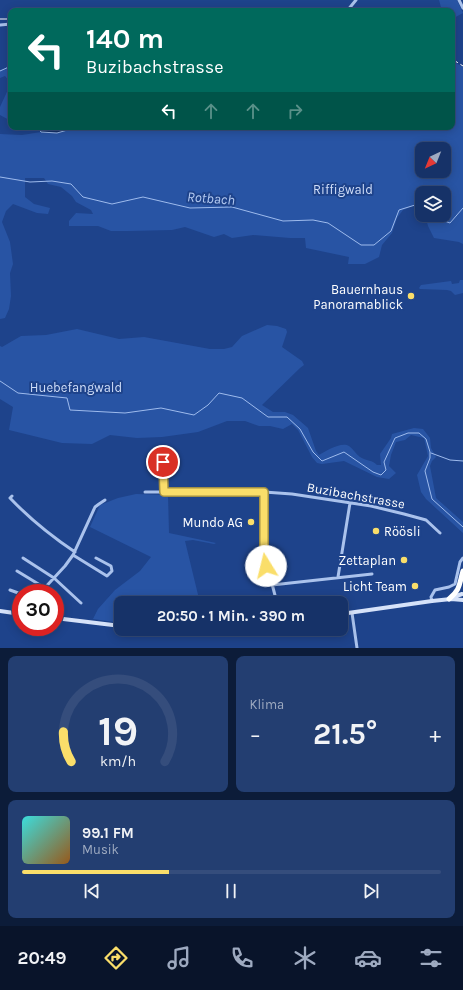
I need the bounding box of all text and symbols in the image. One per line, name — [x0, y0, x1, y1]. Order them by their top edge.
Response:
text: 140 m — [86, 22, 164, 55]
icon: left — [20, 24, 72, 76]
text: Buzibachstrasse — [86, 56, 224, 78]
icon: left — [158, 100, 180, 122]
icon: ahead — [200, 100, 222, 122]
icon: ahead — [242, 100, 264, 122]
icon: right — [284, 100, 306, 122]
north arrow — [415, 142, 451, 178]
map controls — [415, 142, 451, 222]
park label: Riffigwald — [313, 182, 373, 197]
button: layers — [415, 186, 451, 222]
water label: Rotbach — [187, 188, 235, 209]
place label: Bauernhaus Panoramablick — [313, 282, 403, 312]
marker: Bauernhaus Panoramablick — [406, 291, 416, 301]
park label: Huebefangwald — [30, 380, 122, 395]
pin — [146, 445, 180, 479]
icon: arrive — [152, 451, 174, 473]
street label: Buzibachstrasse — [306, 479, 406, 512]
place label: Mundo AG — [183, 515, 243, 530]
marker: Mundo AG — [246, 517, 256, 527]
place label: Röösli — [384, 524, 421, 539]
marker: Röösli — [371, 526, 381, 536]
position arrow — [245, 545, 287, 587]
place label: Zettaplan — [338, 553, 396, 568]
marker: Zettaplan — [399, 555, 409, 565]
place label: Licht Team — [343, 579, 407, 594]
marker: Licht Team — [410, 581, 420, 591]
speed limit sign: 30 — [12, 584, 64, 636]
text: 20:50 · 1 Min. · 390 m — [157, 607, 305, 625]
text: Klima — [250, 697, 284, 712]
text: 19 — [98, 707, 138, 755]
text: 21.5° — [313, 716, 377, 752]
text: − — [250, 722, 261, 748]
text: + — [429, 722, 441, 748]
text: km/h — [100, 753, 136, 770]
text: 99.1 FM — [82, 824, 134, 842]
text: Musik — [82, 842, 119, 857]
icon: previous — [81, 880, 103, 902]
icon: pause — [220, 880, 242, 902]
icon: next — [360, 880, 382, 902]
icon: directions — [102, 944, 130, 972]
icon: music — [165, 944, 193, 972]
icon: phone — [228, 944, 256, 972]
icon: climate — [291, 944, 319, 972]
icon: car — [354, 944, 382, 972]
icon: filters — [417, 944, 445, 972]
text: 20:49 — [18, 947, 66, 969]

